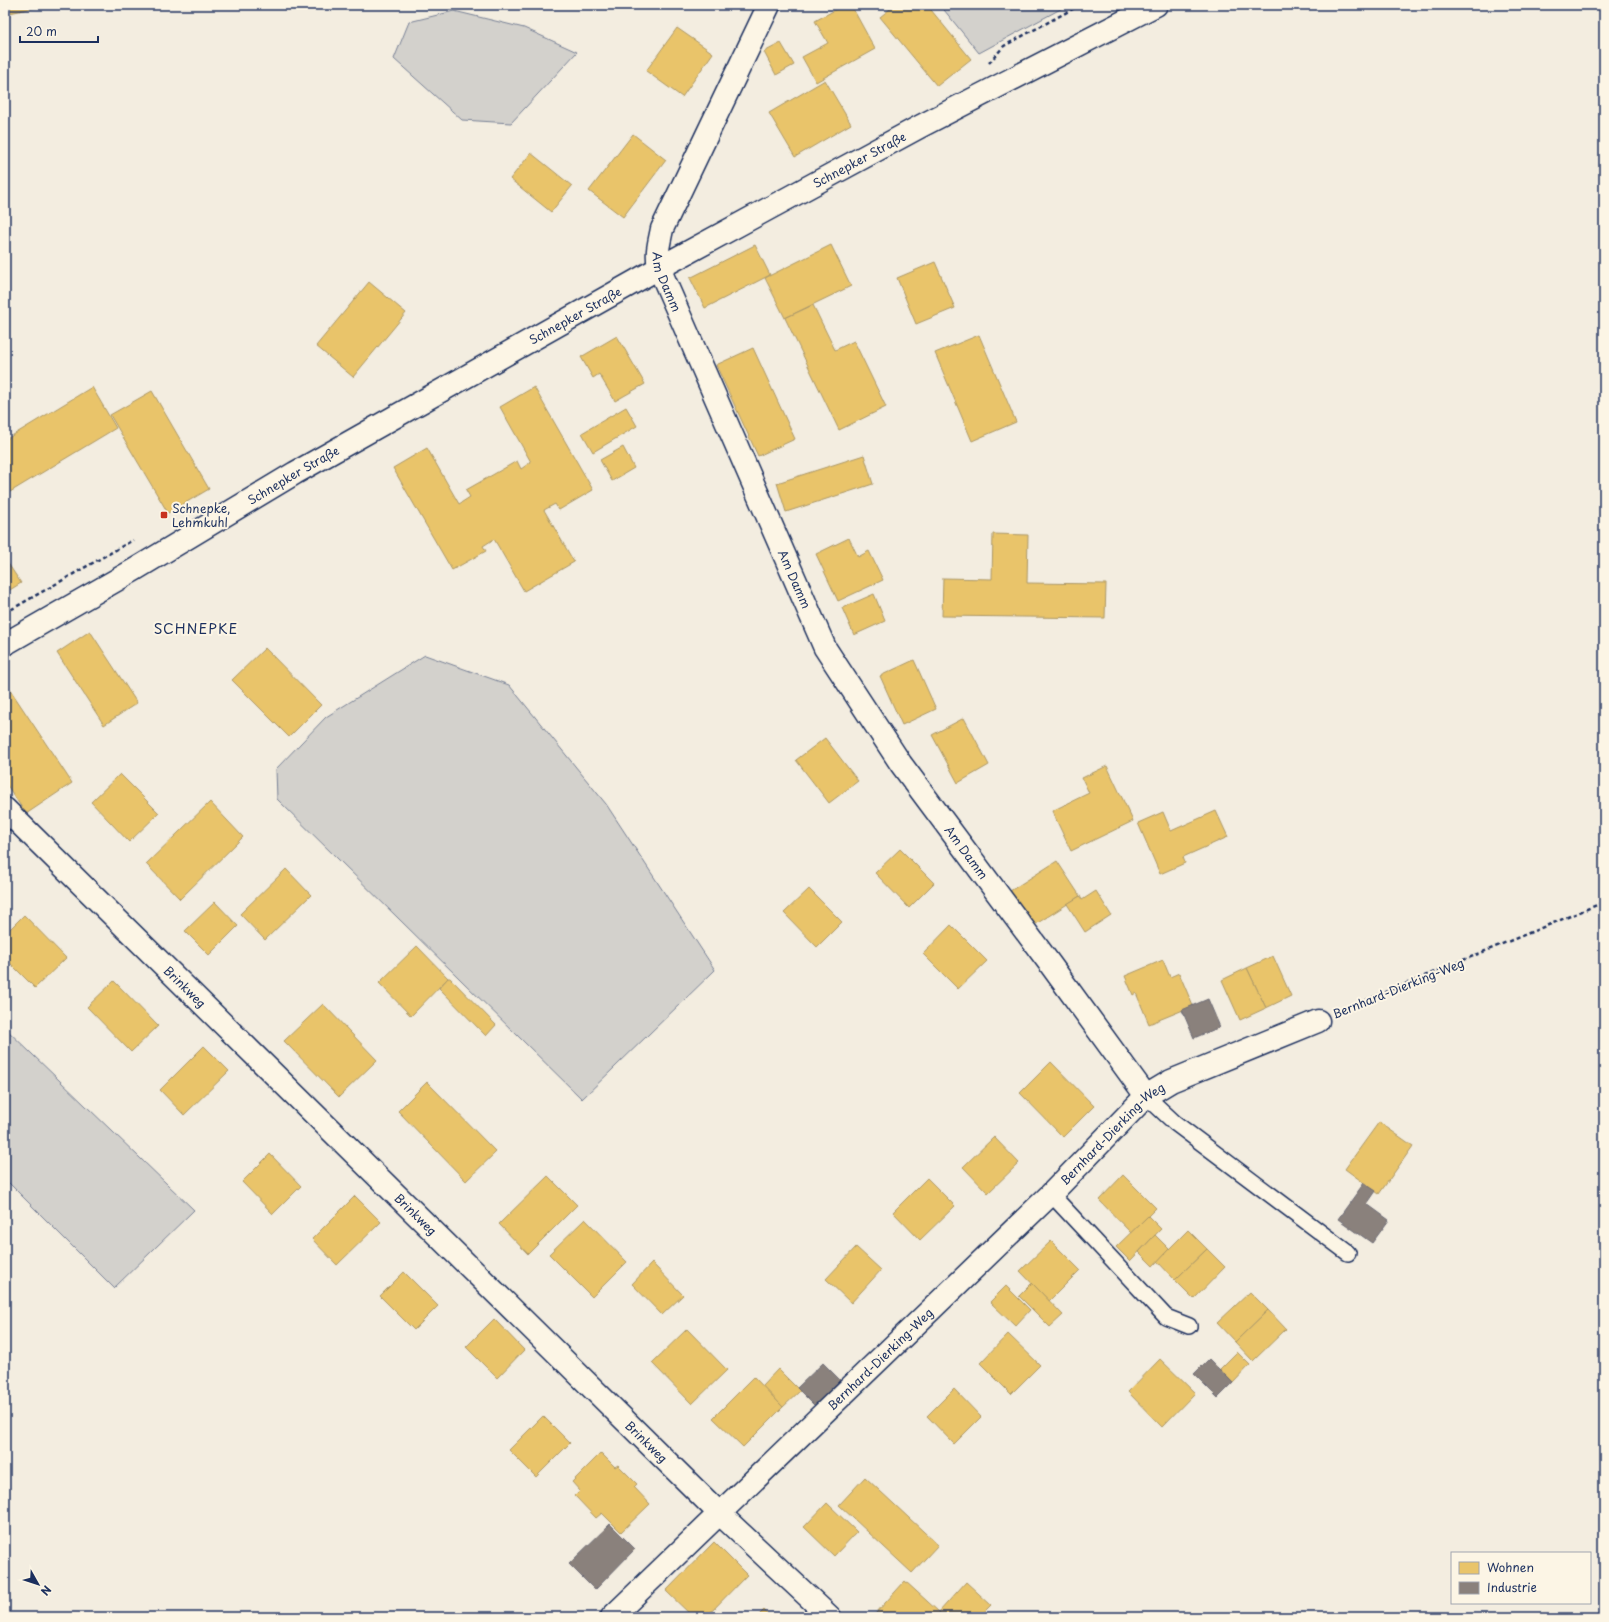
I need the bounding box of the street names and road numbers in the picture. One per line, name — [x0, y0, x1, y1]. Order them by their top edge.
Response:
street label: Schnepker Straße — [809, 127, 909, 192]
street label: Am Damm — [649, 252, 686, 314]
street label: Schnepker Straße — [525, 282, 625, 349]
street label: Schnepker Straße — [244, 441, 342, 509]
street label: Am Damm — [774, 547, 816, 611]
street label: Am Damm — [941, 822, 993, 883]
street label: Bernhard-Dierking-Weg — [1330, 953, 1467, 1023]
street label: Brinkweg — [160, 962, 210, 1012]
street label: Bernhard-Dierking-Weg — [1056, 1078, 1168, 1189]
street label: Brinkweg — [391, 1189, 441, 1239]
street label: Bernhard-Dierking-Weg — [823, 1304, 937, 1414]
street label: Brinkweg — [621, 1417, 672, 1467]

